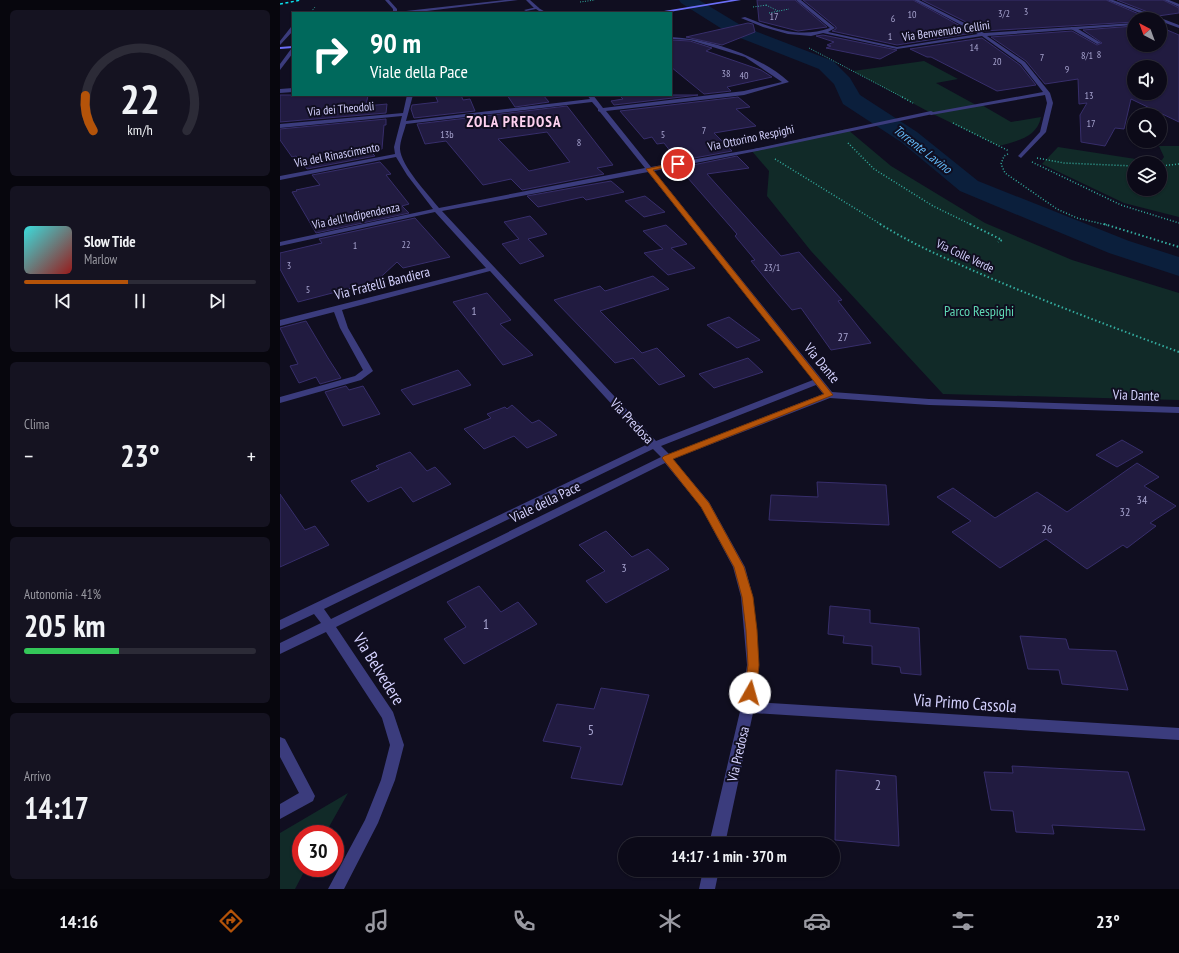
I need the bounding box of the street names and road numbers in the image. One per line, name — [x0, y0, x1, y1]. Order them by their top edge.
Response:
street label: Via Benvenuto Cellini — [900, 17, 991, 44]
street label: Via dei Theodoli — [306, 98, 375, 119]
street label: Via Ottorino Respighi — [705, 121, 795, 154]
street label: Via del Rinascimento — [292, 139, 381, 170]
street label: Via dell'Indipendenza — [310, 199, 401, 232]
street label: Via Colle Verde — [933, 235, 997, 275]
street label: Via Fratelli Bandiera — [331, 262, 432, 304]
street label: Via Dante — [799, 339, 844, 387]
street label: Via Dante — [1111, 385, 1160, 405]
street label: Via Predosa — [606, 394, 658, 448]
street label: Viale della Pace — [506, 477, 583, 527]
street label: Via Belvedere — [348, 628, 410, 709]
street label: Via Primo Cassola — [912, 688, 1017, 718]
street label: Via Predosa — [723, 725, 753, 784]

